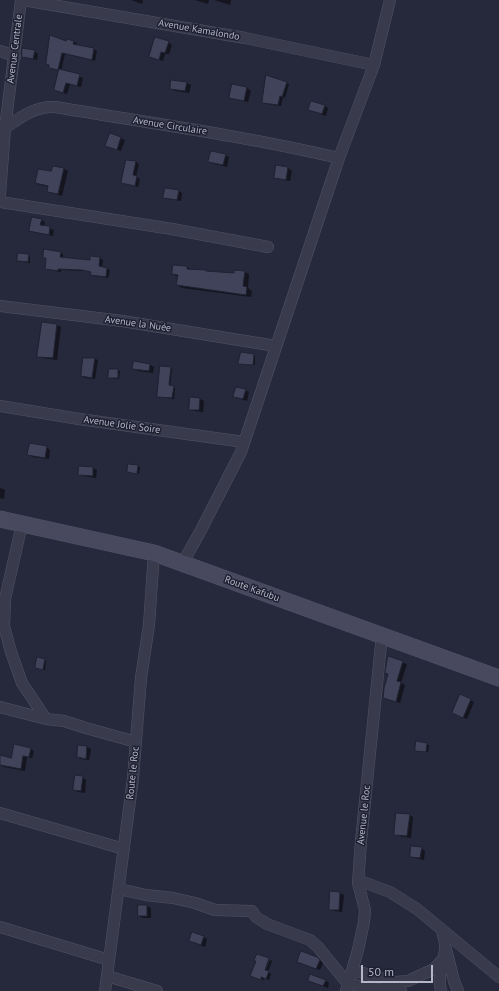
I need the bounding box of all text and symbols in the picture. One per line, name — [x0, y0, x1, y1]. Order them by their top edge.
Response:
street label: Avenue Centrale — [5, 14, 25, 84]
street label: Avenue Kamalondo — [157, 17, 241, 43]
street label: Avenue Circulaire — [132, 114, 208, 138]
street label: Avenue la Nuée — [104, 313, 172, 335]
street label: Avenue Jolie Soire — [83, 414, 161, 436]
street label: Route Kafubu — [223, 574, 281, 604]
street label: Route le Roc — [124, 746, 142, 800]
street label: Avenue le Roc — [355, 785, 373, 845]
scale bar — [363, 957, 435, 983]
text: 50 m — [368, 964, 394, 979]

